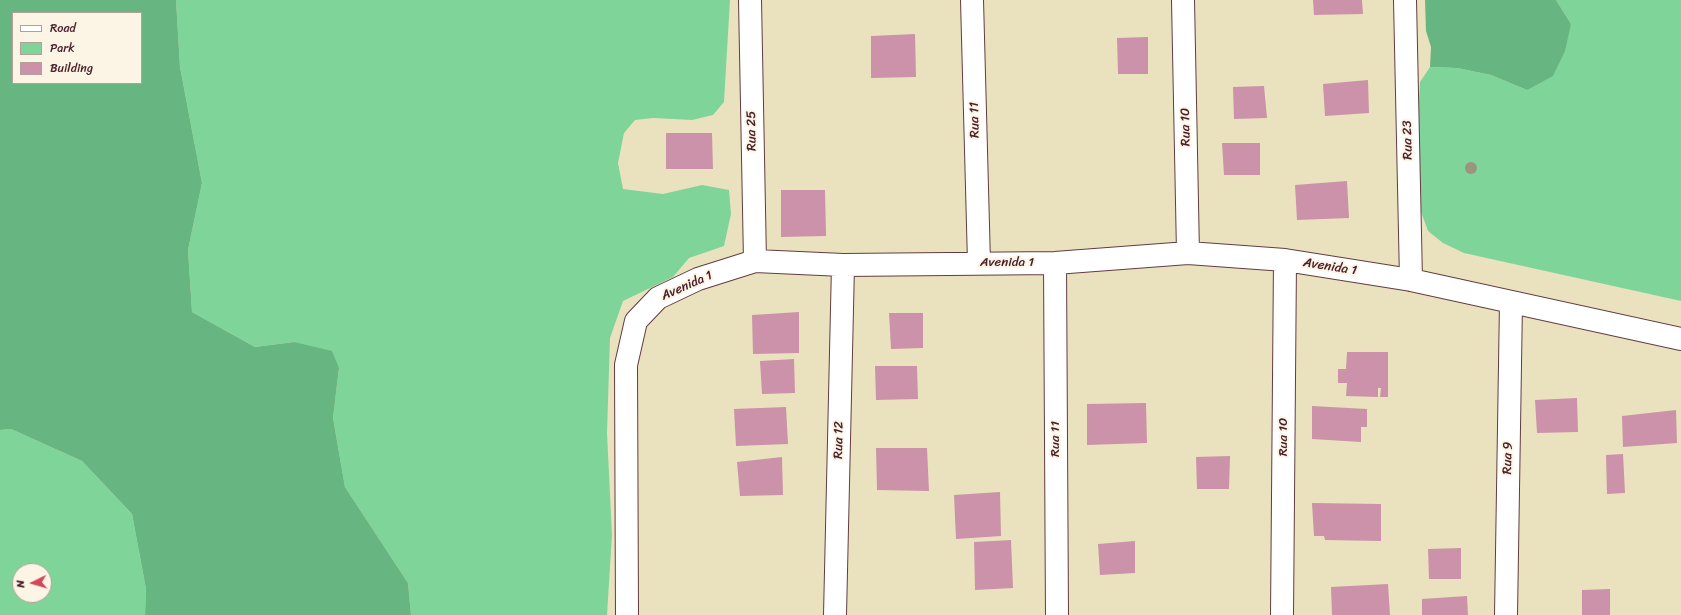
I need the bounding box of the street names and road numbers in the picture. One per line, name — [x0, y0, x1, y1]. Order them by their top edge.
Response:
street label: Rua 11 — [967, 102, 983, 138]
street label: Rua 10 — [1178, 108, 1194, 146]
street label: Rua 25 — [744, 111, 760, 151]
street label: Rua 23 — [1400, 120, 1416, 160]
street label: Avenida 1 — [980, 255, 1034, 271]
street label: Avenida 1 — [1302, 255, 1358, 279]
street label: Avenida 1 — [659, 268, 715, 304]
street label: Rua 10 — [1276, 418, 1292, 456]
street label: Rua 12 — [831, 421, 847, 459]
street label: Rua 11 — [1048, 421, 1064, 457]
street label: Rua 9 — [1500, 441, 1516, 475]

